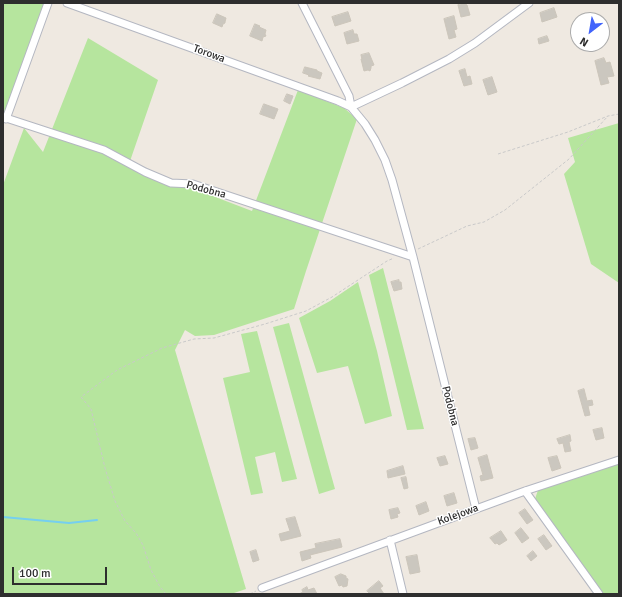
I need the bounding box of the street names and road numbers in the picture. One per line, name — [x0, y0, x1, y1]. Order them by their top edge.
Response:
street label: Torowa — [191, 42, 227, 66]
street label: Podobna — [185, 178, 227, 202]
street label: Podobna — [439, 385, 461, 427]
street label: Kolejowa — [436, 501, 480, 529]

